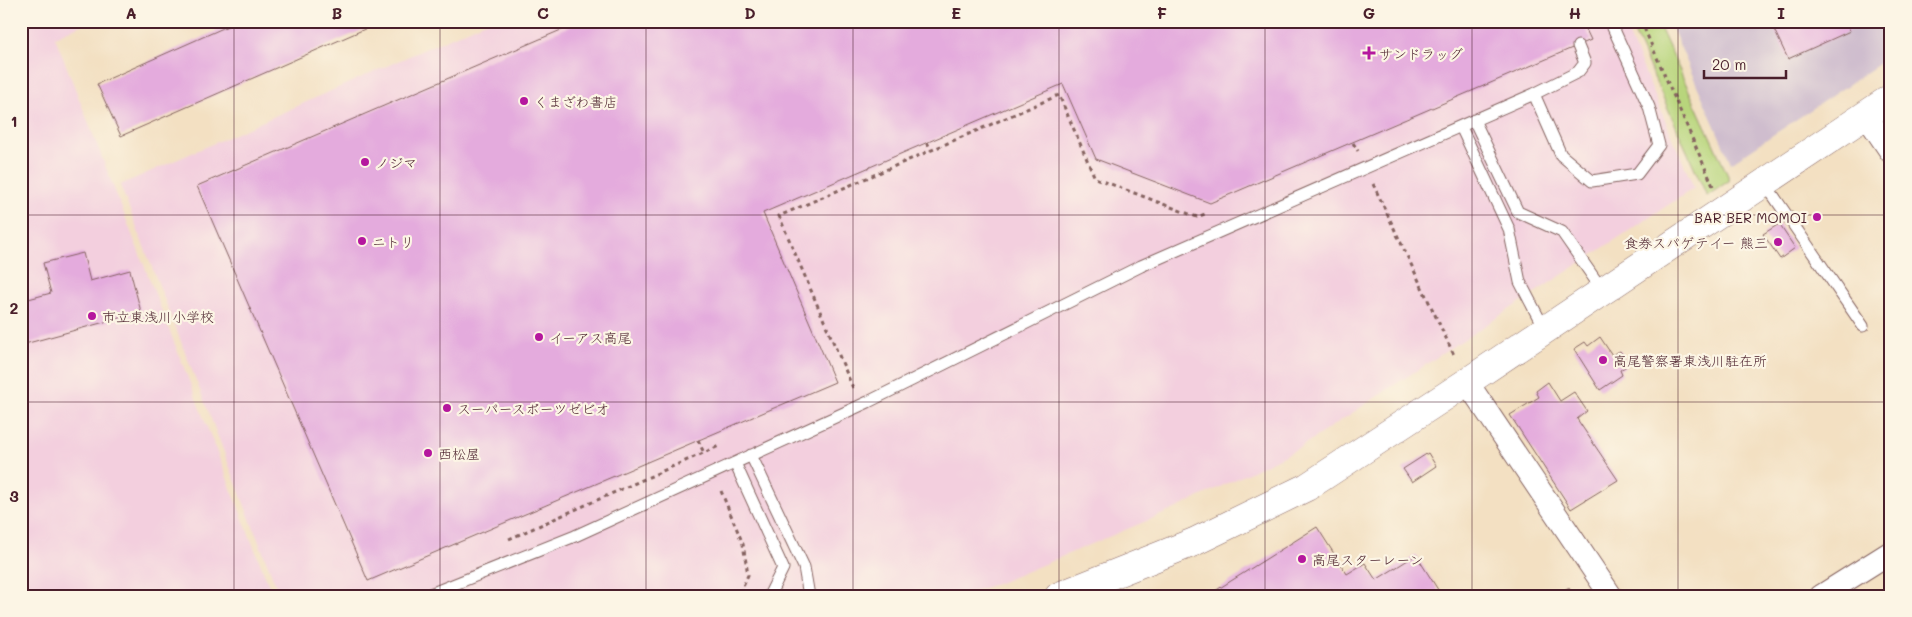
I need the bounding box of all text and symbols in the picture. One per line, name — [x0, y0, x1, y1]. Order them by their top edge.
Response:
text: A — [125, 2, 137, 23]
text: B — [332, 2, 342, 23]
text: C — [537, 2, 549, 23]
text: D — [744, 2, 756, 23]
text: E — [951, 2, 961, 23]
text: F — [1157, 2, 1167, 23]
text: G — [1363, 2, 1375, 23]
text: H — [1569, 2, 1581, 23]
text: I — [1777, 2, 1785, 23]
place label: サンドラッグ — [1379, 44, 1463, 63]
marker: サンドラッグ — [1363, 47, 1375, 59]
scale bar — [1704, 48, 1787, 80]
text: 20 m — [1712, 54, 1746, 74]
place label: くまざわ書店 — [534, 92, 617, 111]
marker: くまざわ書店 — [518, 95, 530, 107]
text: 1 — [10, 110, 18, 131]
place label: ノジマ — [375, 153, 417, 172]
marker: ノジマ — [359, 156, 371, 168]
place label: BAR BER MOMOI — [1694, 208, 1807, 227]
marker: BAR BER MOMOI — [1811, 211, 1823, 223]
place label: ニトリ — [372, 232, 414, 251]
place label: 食券スパゲテイー 熊三 — [1624, 233, 1768, 252]
marker: ニトリ — [356, 235, 368, 247]
marker: 食券スパゲテイー 熊三 — [1772, 236, 1784, 248]
text: 2 — [10, 297, 19, 318]
place label: 市立東浅川小学校 — [102, 307, 214, 326]
marker: 市立東浅川小学校 — [86, 310, 98, 322]
place label: イーアス高尾 — [549, 328, 632, 347]
marker: イーアス高尾 — [533, 331, 545, 343]
place label: 高尾警察署東浅川駐在所 — [1613, 351, 1767, 370]
marker: 高尾警察署東浅川駐在所 — [1597, 354, 1609, 366]
place label: スーパースポーツゼビオ — [457, 399, 609, 418]
marker: スーパースポーツゼビオ — [441, 402, 453, 414]
place label: 西松屋 — [438, 444, 480, 463]
marker: 西松屋 — [422, 447, 434, 459]
text: 3 — [9, 485, 19, 506]
place label: 高尾スターレーン — [1312, 550, 1423, 569]
marker: 高尾スターレーン — [1296, 553, 1308, 565]

